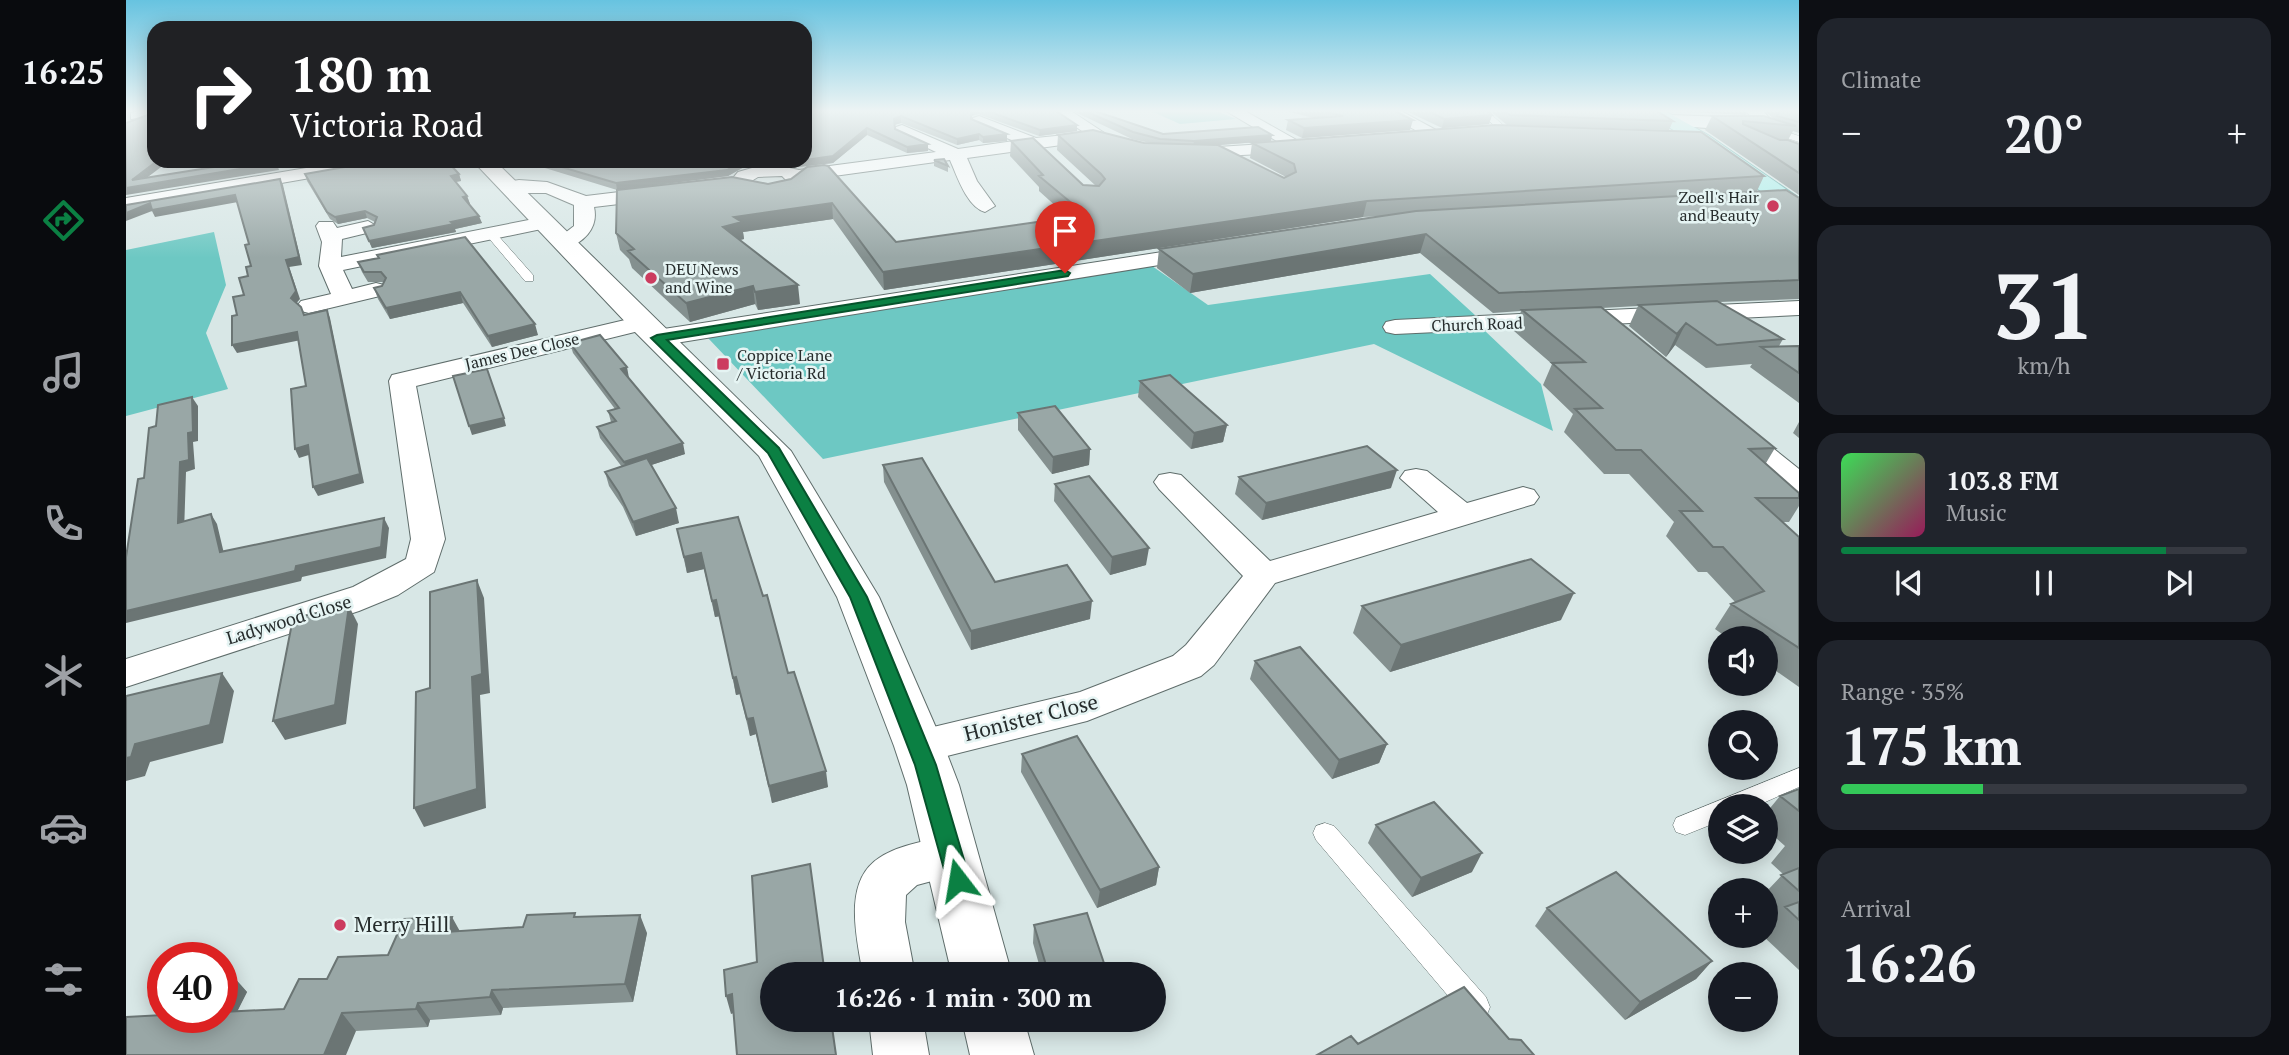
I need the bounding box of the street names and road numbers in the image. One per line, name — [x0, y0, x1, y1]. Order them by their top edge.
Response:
street label: Church Road — [1431, 311, 1523, 337]
street label: James Dee Close — [463, 327, 581, 375]
street label: Ladywood Close — [223, 589, 354, 649]
street label: Honister Close — [961, 687, 1101, 747]

